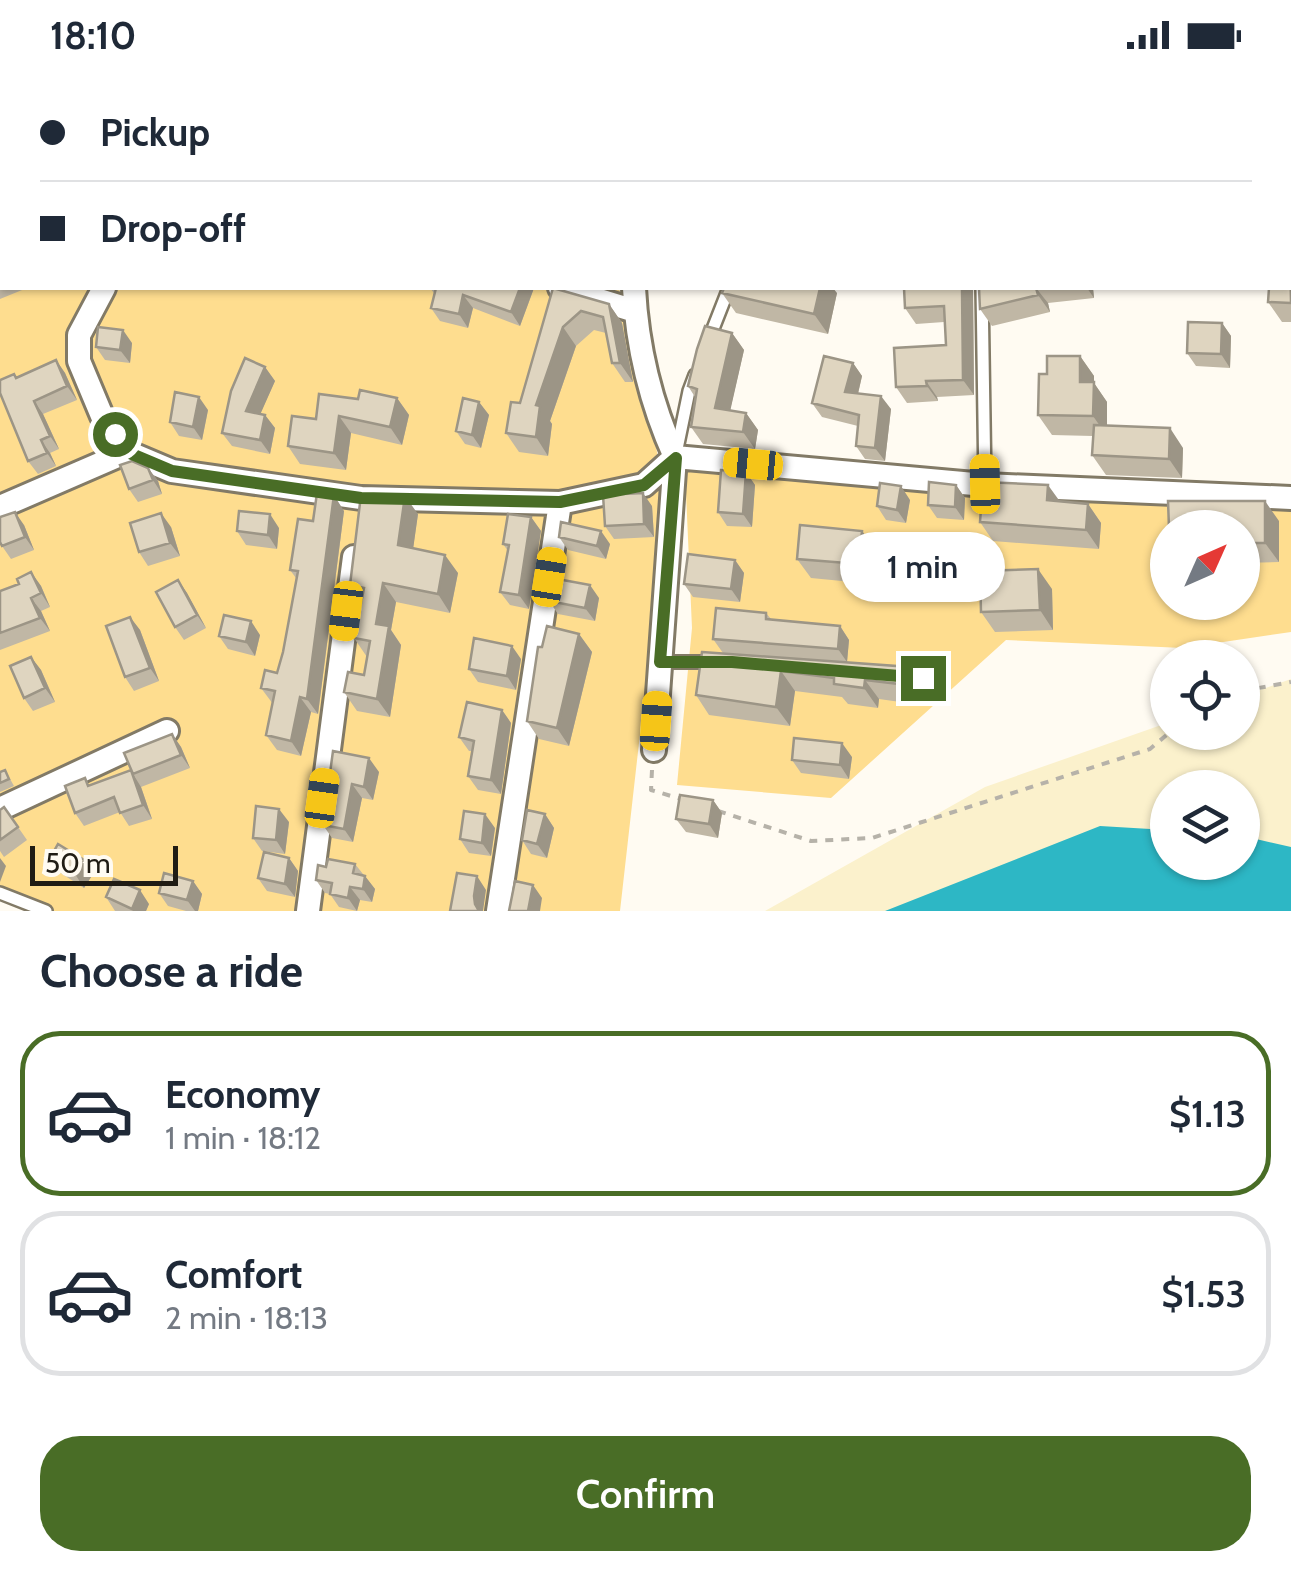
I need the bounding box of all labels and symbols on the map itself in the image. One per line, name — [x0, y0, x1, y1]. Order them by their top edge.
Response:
route start — [93, 412, 138, 457]
car — [722, 446, 784, 482]
car — [969, 454, 1001, 514]
north arrow — [1150, 510, 1260, 620]
callout: 1 min — [840, 533, 1006, 603]
car — [529, 545, 569, 609]
car — [327, 579, 365, 643]
route end — [901, 656, 946, 701]
car — [639, 690, 673, 752]
car — [303, 766, 341, 830]
scale bar — [30, 841, 178, 886]

